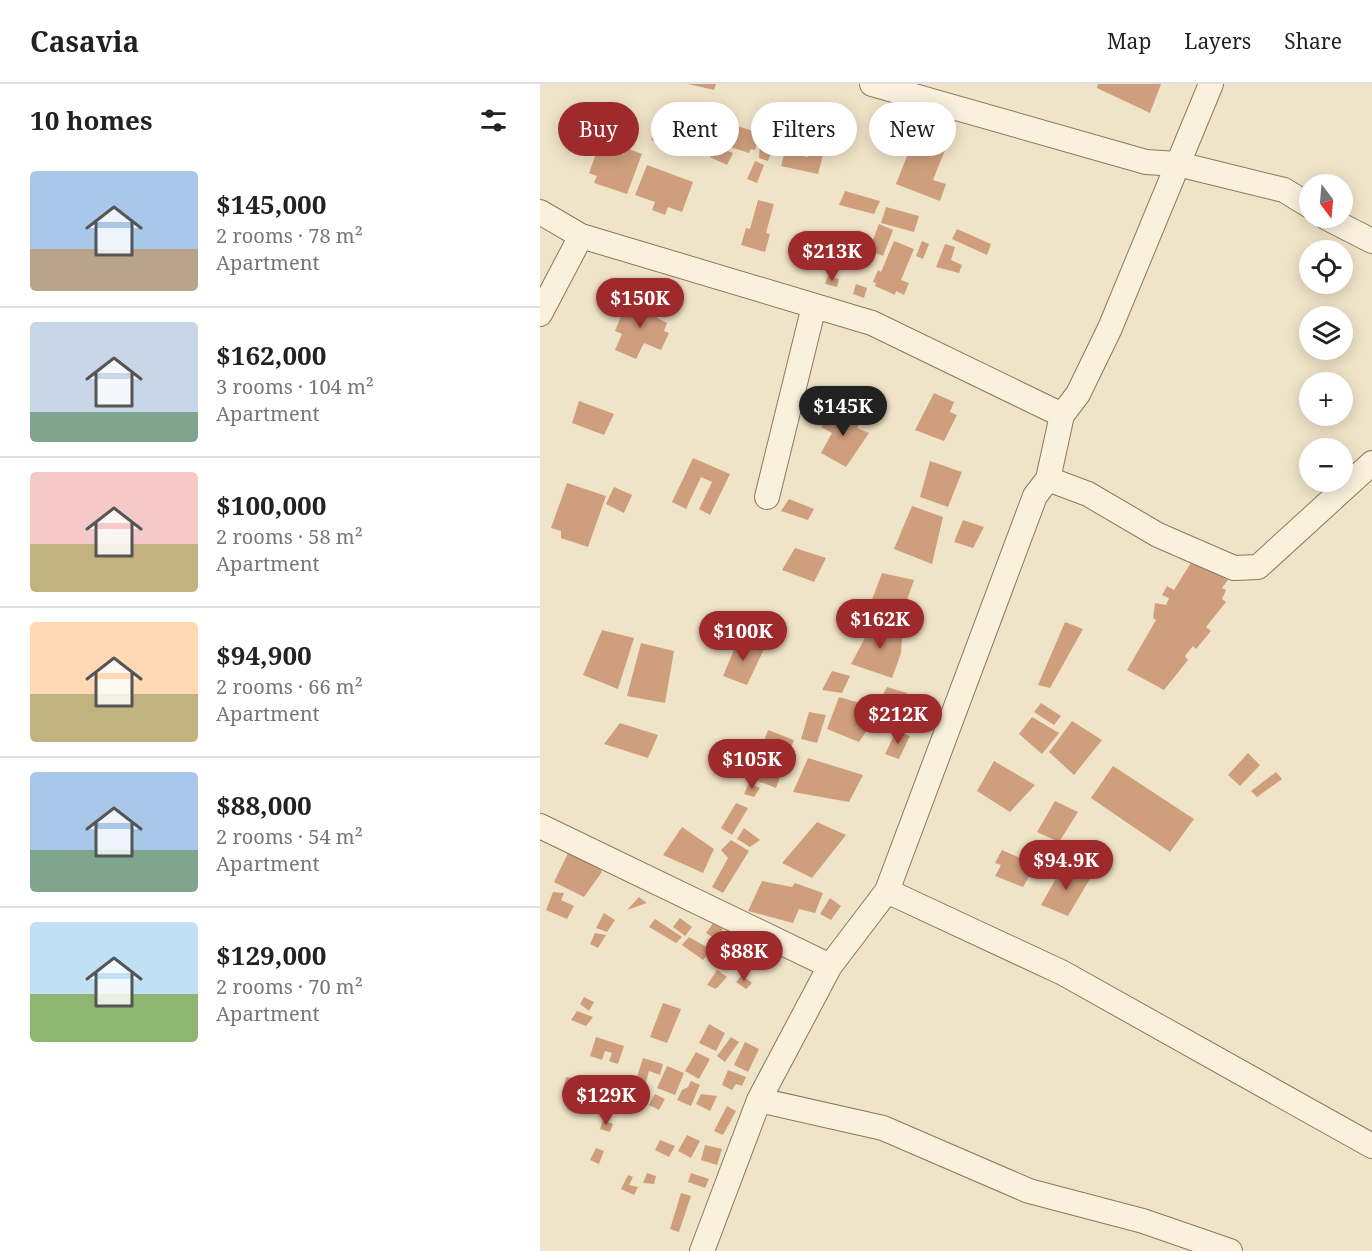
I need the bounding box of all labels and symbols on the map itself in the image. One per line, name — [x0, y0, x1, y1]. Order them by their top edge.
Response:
north arrow — [1299, 174, 1353, 228]
pin: $213K — [790, 231, 874, 282]
pin: $150K — [598, 278, 682, 329]
pin: $145K — [801, 386, 885, 437]
pin: $162K — [838, 599, 922, 650]
pin: $100K — [701, 611, 785, 662]
pin: $212K — [856, 694, 940, 745]
pin: $105K — [710, 739, 794, 790]
pin: $94.9K — [1017, 840, 1115, 891]
pin: $88K — [708, 931, 780, 982]
pin: $129K — [564, 1075, 648, 1126]

